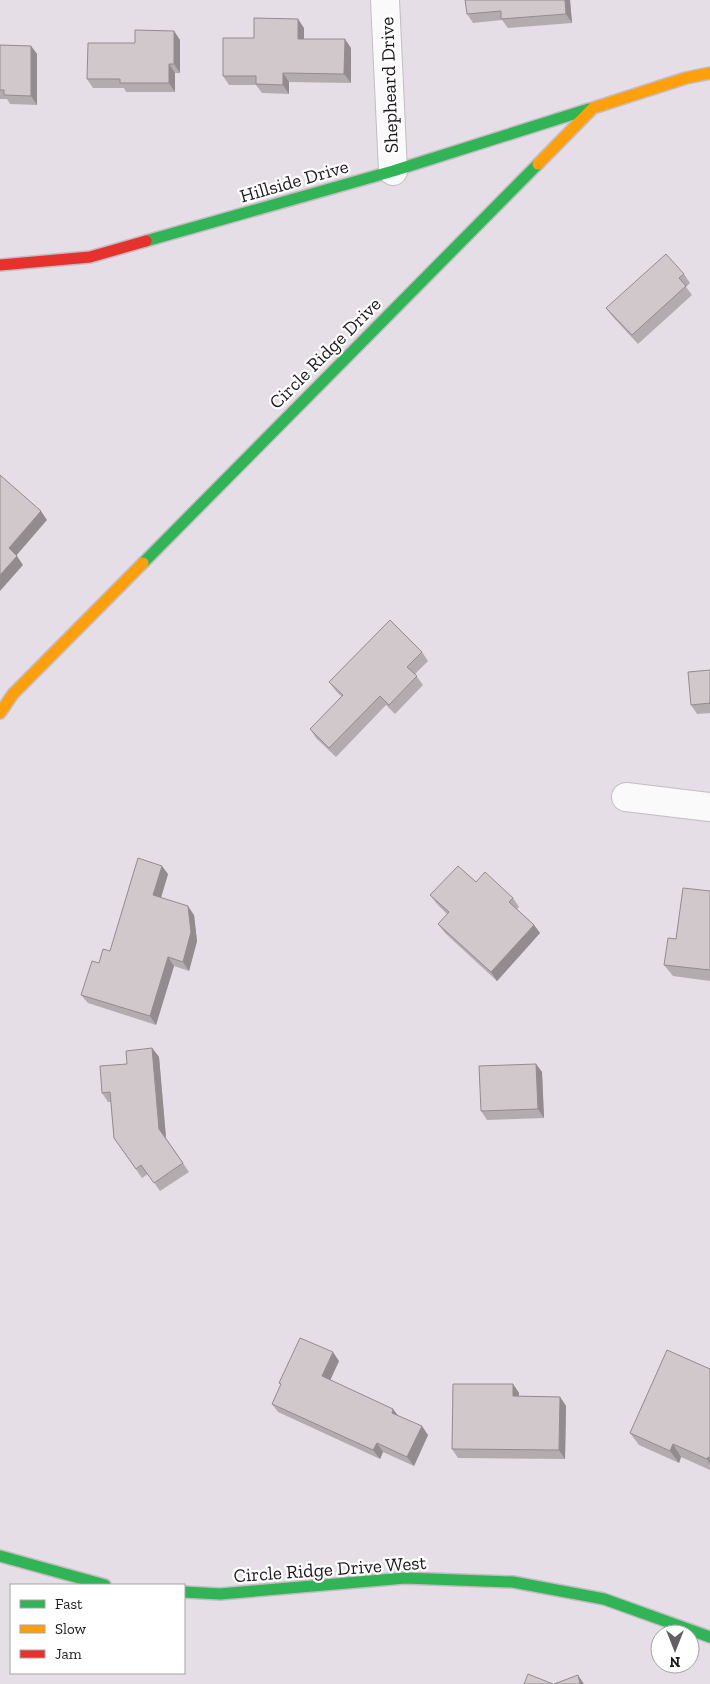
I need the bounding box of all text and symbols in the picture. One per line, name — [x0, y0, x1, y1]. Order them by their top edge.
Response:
street label: Shepheard Drive — [375, 16, 403, 154]
street label: Hillside Drive — [237, 155, 351, 207]
street label: Circle Ridge Drive — [264, 292, 386, 414]
street label: Circle Ridge Drive West — [233, 1551, 427, 1587]
legend — [10, 1584, 185, 1674]
text: Fast — [55, 1595, 83, 1613]
text: Slow — [55, 1620, 87, 1638]
north arrow — [650, 1624, 700, 1674]
text: Jam — [55, 1645, 82, 1663]
text: N — [669, 1653, 680, 1670]

